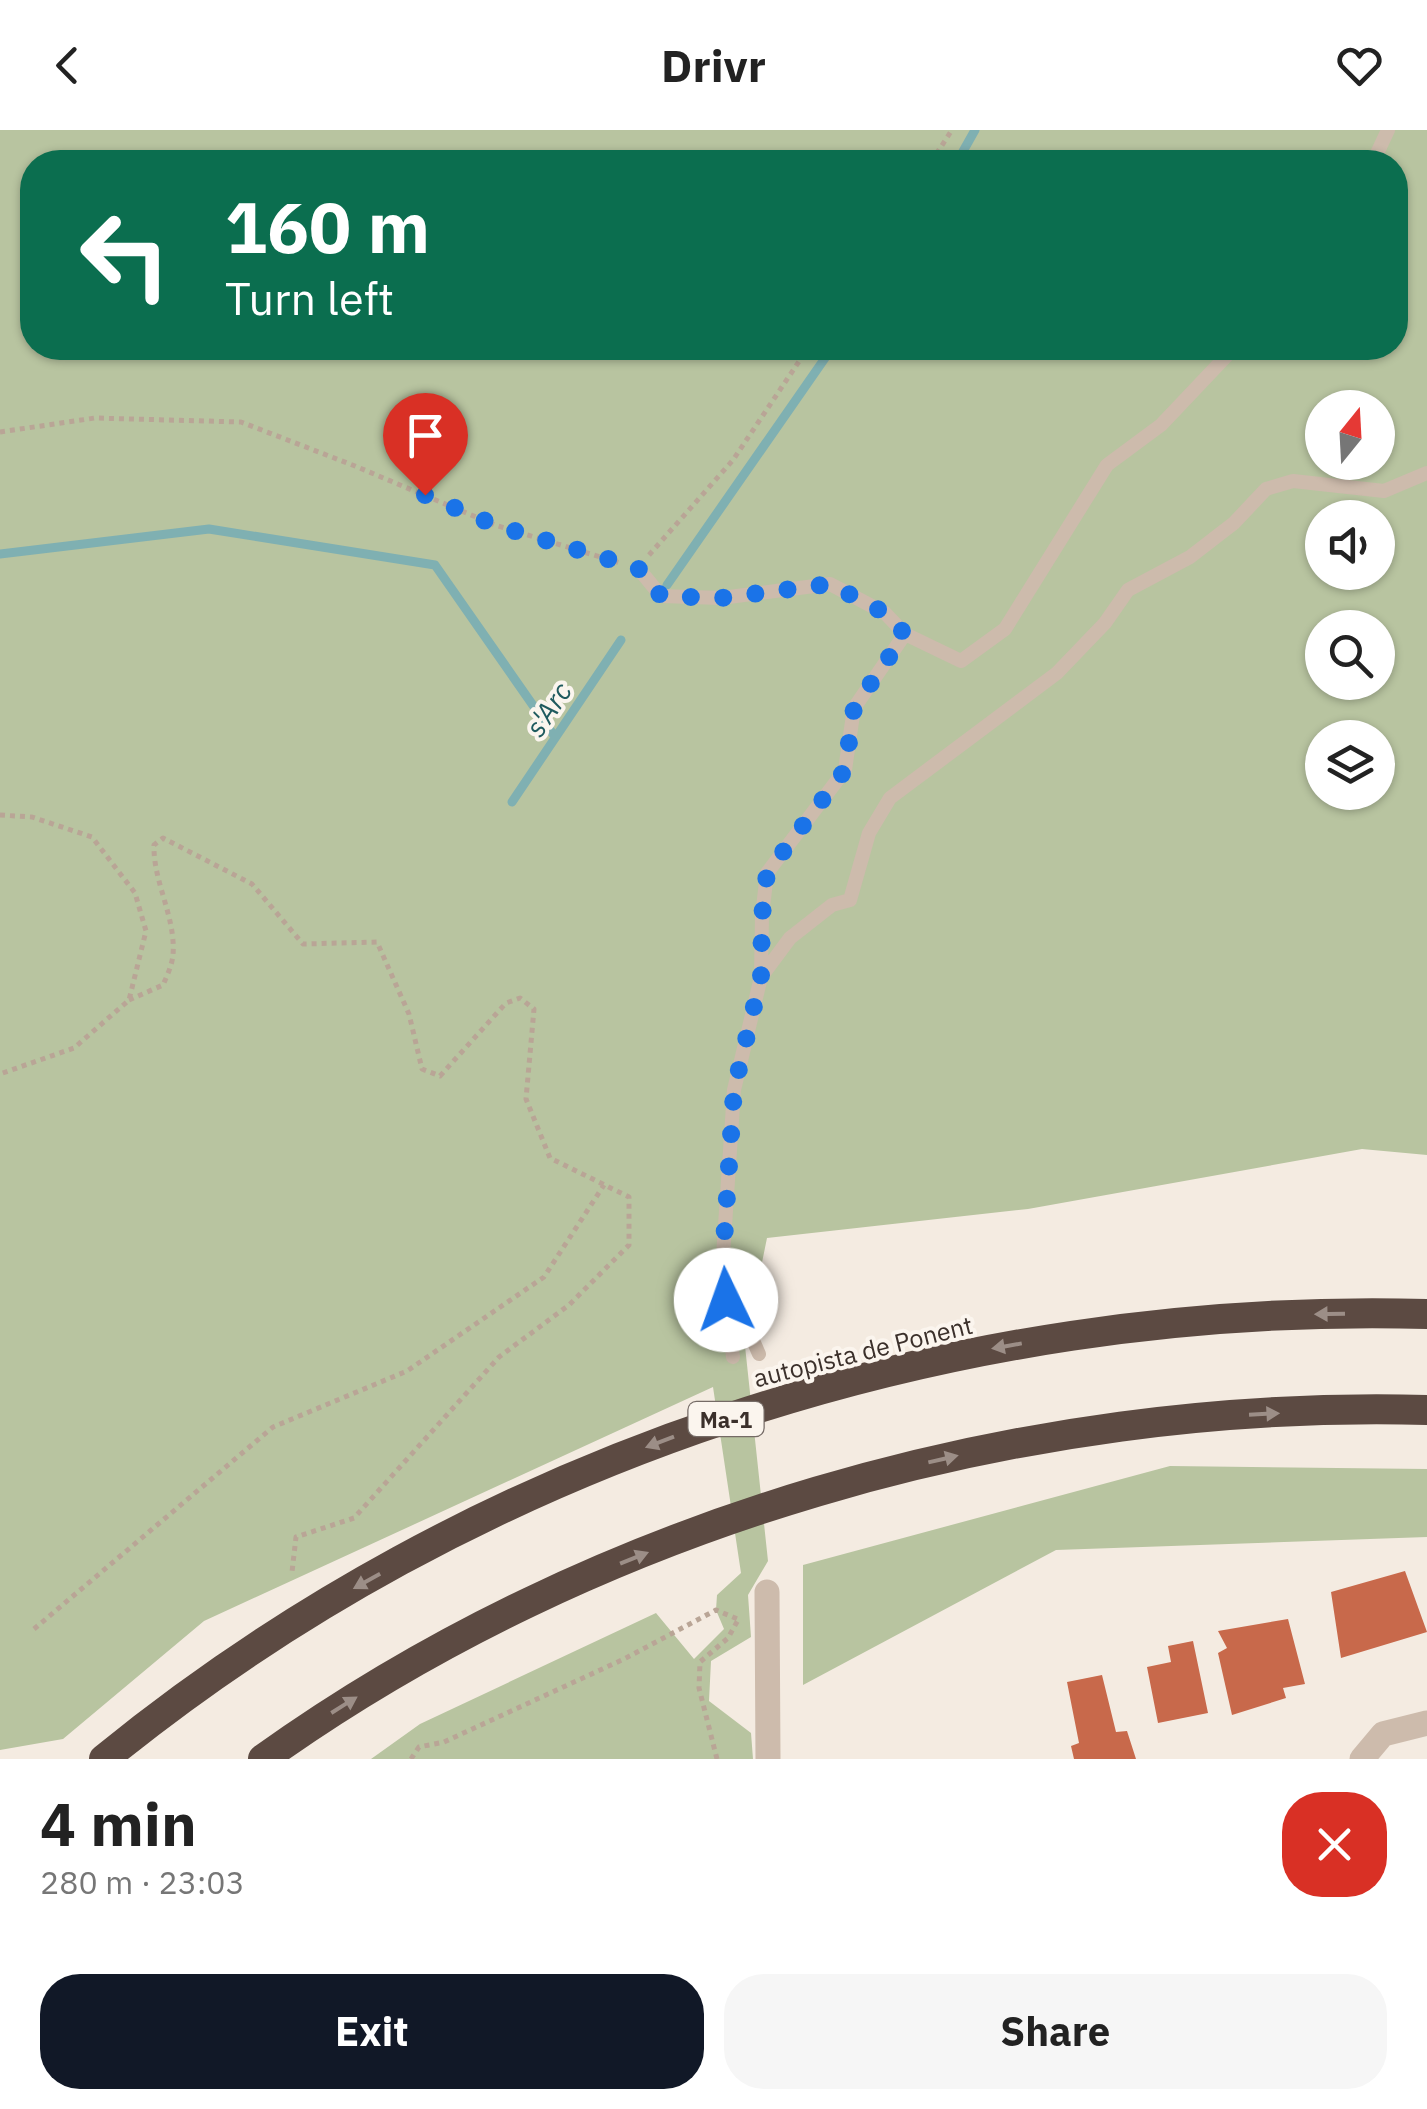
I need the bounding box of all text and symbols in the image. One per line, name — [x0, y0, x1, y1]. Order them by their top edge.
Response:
text: Drivr — [661, 36, 766, 94]
icon: back — [40, 38, 95, 93]
icon: heart — [1332, 38, 1387, 93]
text: 160 m — [225, 181, 430, 272]
icon: left — [60, 190, 190, 320]
text: Turn left — [225, 269, 394, 327]
north arrow — [1305, 390, 1395, 480]
map controls — [1305, 390, 1395, 810]
pin — [383, 393, 468, 496]
icon: arrive — [398, 408, 453, 463]
button: sound — [1305, 500, 1395, 590]
button: search — [1305, 610, 1395, 700]
water label: s'Arc — [516, 674, 580, 743]
button: layers — [1305, 720, 1395, 810]
position arrow — [674, 1248, 778, 1352]
one-way arrow — [1313, 1306, 1345, 1322]
street label: autopista de Ponent — [750, 1308, 976, 1394]
one-way arrow — [990, 1339, 1022, 1354]
road number: Ma-1 — [688, 1402, 764, 1436]
one-way arrow — [1249, 1406, 1281, 1422]
one-way arrow — [645, 1435, 675, 1451]
one-way arrow — [928, 1451, 959, 1466]
one-way arrow — [619, 1549, 649, 1565]
one-way arrow — [352, 1572, 381, 1589]
one-way arrow — [330, 1696, 358, 1714]
text: 4 min — [40, 1784, 197, 1863]
button: close — [1282, 1792, 1387, 1897]
text: 280 m · 23:03 — [40, 1861, 245, 1903]
button: Exit — [40, 1974, 704, 2089]
button: Share — [724, 1974, 1387, 2089]

